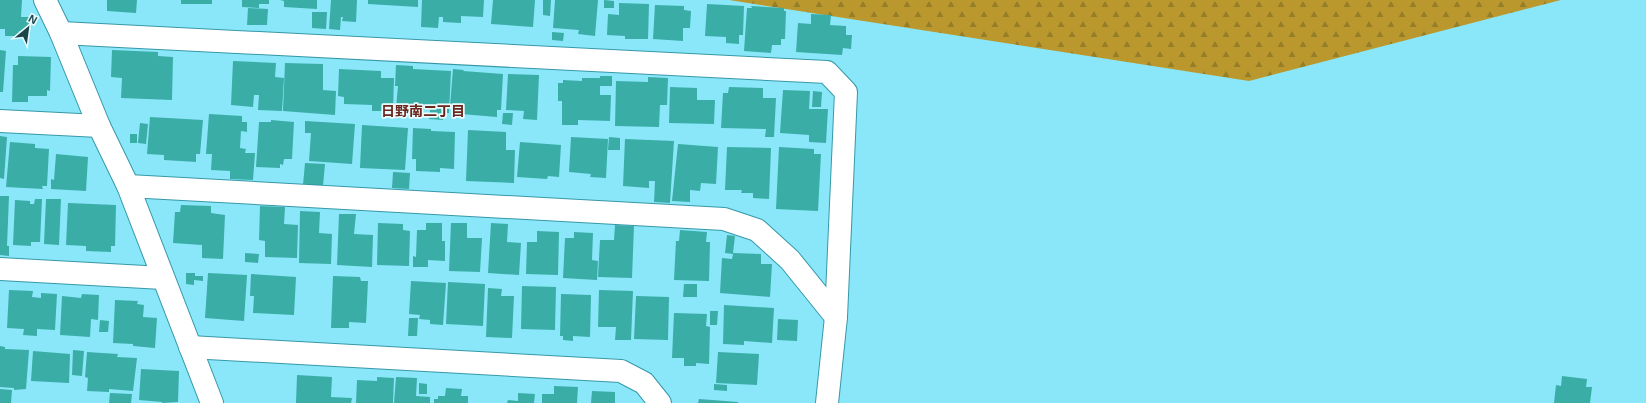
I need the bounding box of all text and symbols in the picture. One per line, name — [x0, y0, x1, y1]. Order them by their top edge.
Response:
north arrow — [8, 8, 48, 48]
text: N — [26, 12, 39, 26]
district label: 日野南二丁目 — [381, 103, 465, 119]

